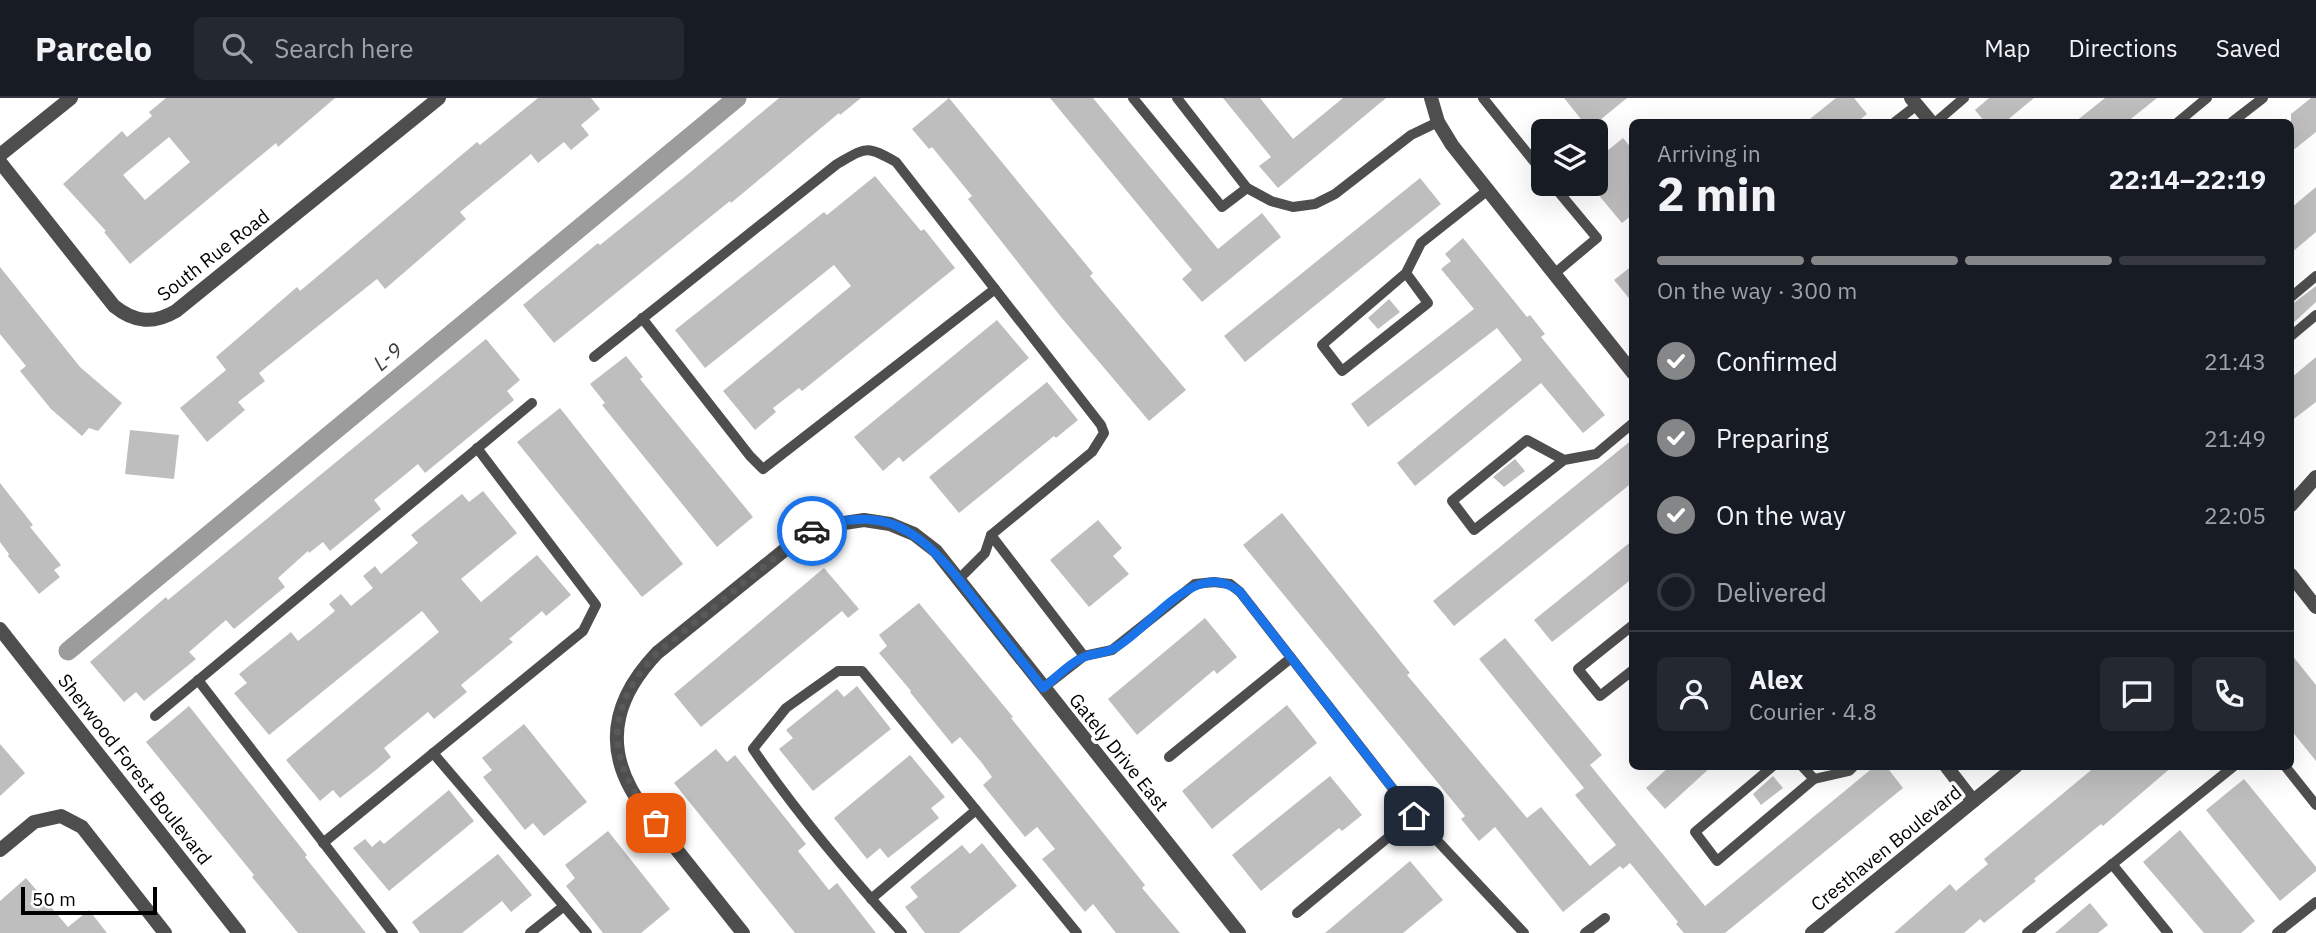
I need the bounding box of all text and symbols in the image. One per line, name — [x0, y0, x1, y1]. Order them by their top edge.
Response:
search box — [194, 17, 684, 80]
text: Parcelo — [35, 27, 152, 70]
icon: search — [218, 29, 256, 67]
text: Search here — [274, 31, 414, 65]
text: Map — [1984, 32, 2030, 64]
text: Directions — [2068, 32, 2178, 64]
text: Saved — [2216, 32, 2281, 64]
map controls — [1531, 119, 1608, 196]
button: layers — [1531, 119, 1608, 196]
text: Arriving in — [1657, 138, 1761, 168]
text: 22:14–22:19 — [2109, 162, 2266, 196]
text: 2 min — [1657, 164, 1777, 224]
street label: South Rue Road — [152, 204, 274, 306]
text: On the way · 300 m — [1657, 275, 1857, 305]
water label: L-9 — [367, 336, 408, 377]
icon: check — [1657, 342, 1695, 380]
text: Confirmed — [1716, 344, 1838, 378]
text: 21:43 — [2204, 346, 2266, 376]
icon: check — [1657, 419, 1695, 457]
text: Preparing — [1716, 421, 1829, 455]
text: 21:49 — [2204, 423, 2266, 453]
courier — [777, 496, 847, 566]
icon: check — [1657, 496, 1695, 534]
text: On the way — [1716, 498, 1846, 532]
text: 22:05 — [2204, 500, 2266, 530]
icon: car — [793, 512, 831, 550]
text: Delivered — [1716, 575, 1827, 609]
button: person — [1657, 657, 1731, 731]
button: chat — [2100, 657, 2174, 731]
button: phone — [2192, 657, 2266, 731]
text: Alex — [1749, 662, 1803, 696]
street label: Sherwood Forest Boulevard — [53, 669, 217, 869]
street label: Gately Drive East — [1064, 688, 1174, 816]
text: Courier · 4.8 — [1749, 696, 1877, 726]
street label: Cresthaven Boulevard — [1806, 780, 1966, 916]
pin — [1384, 786, 1444, 846]
pin — [626, 793, 686, 853]
icon: home — [1395, 797, 1433, 835]
icon: bag — [637, 804, 675, 842]
scale bar — [21, 884, 158, 916]
text: 50 m — [32, 887, 76, 911]

